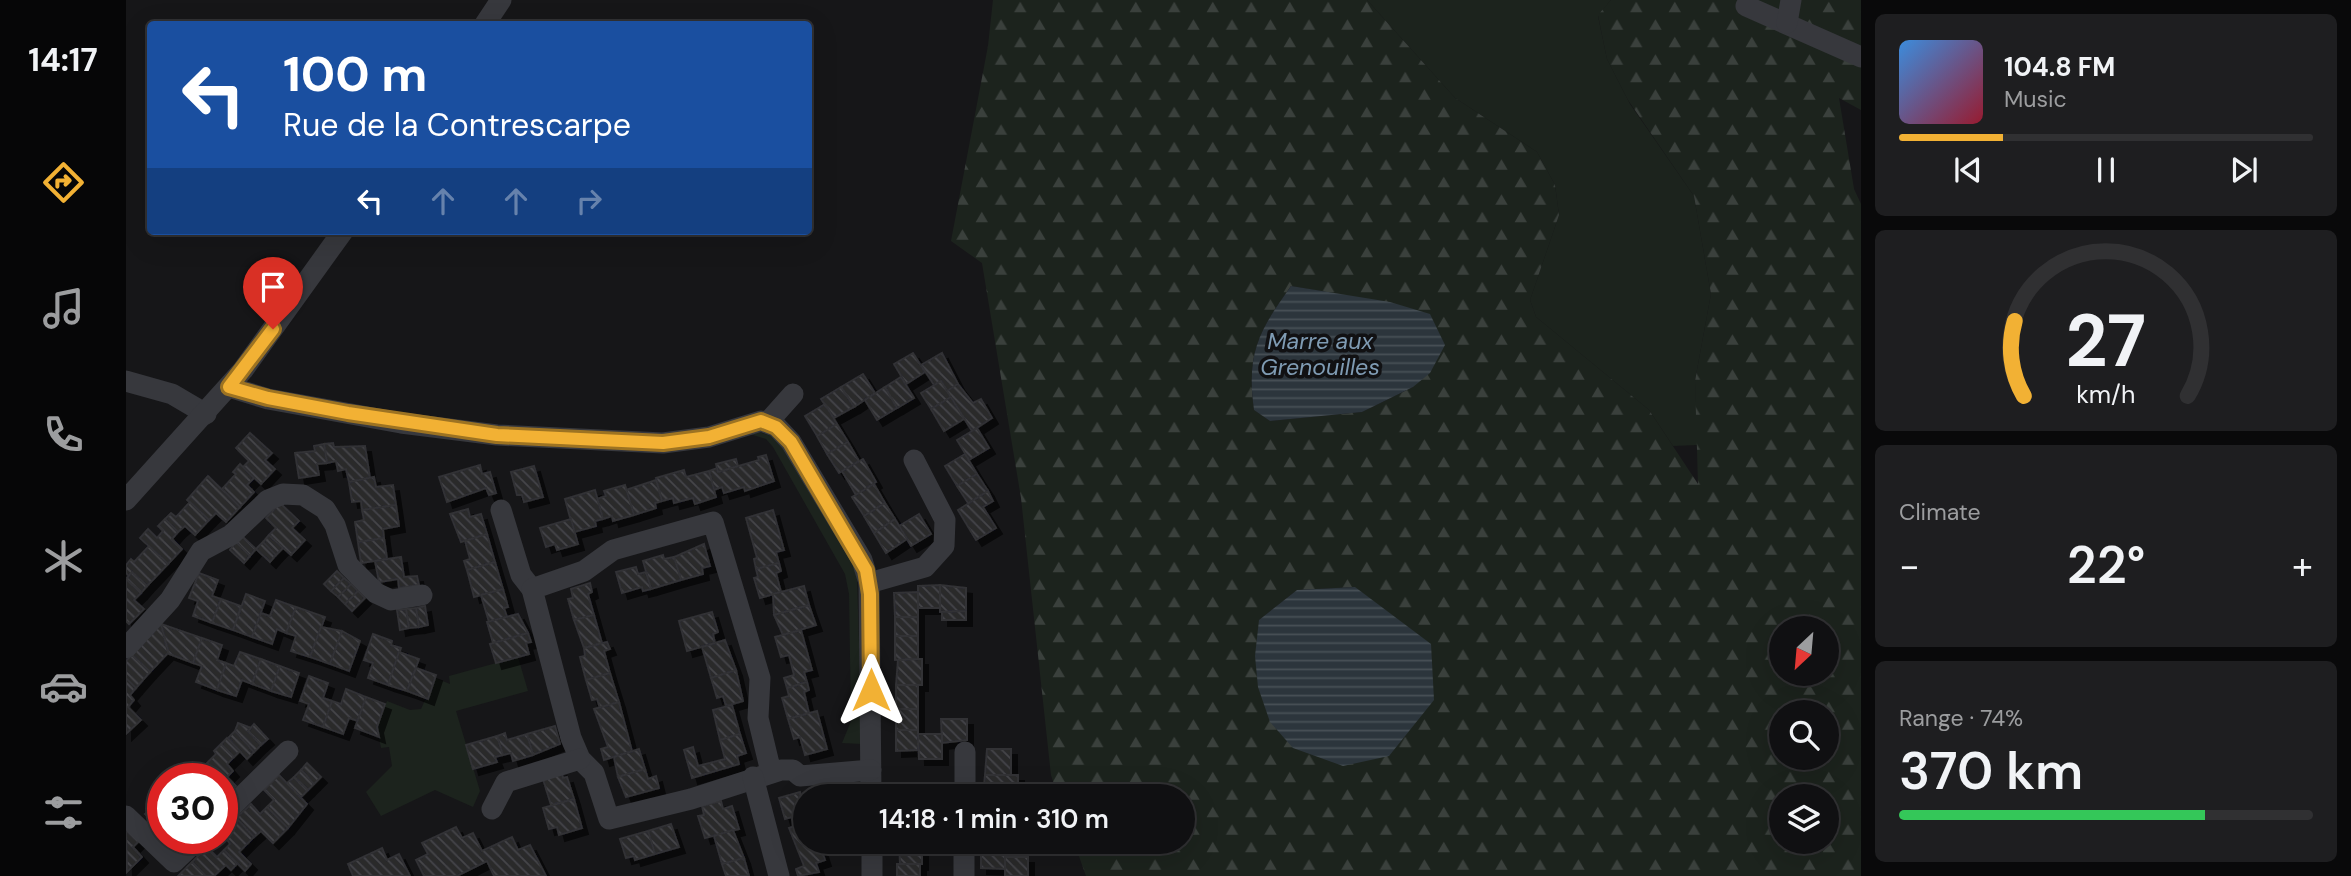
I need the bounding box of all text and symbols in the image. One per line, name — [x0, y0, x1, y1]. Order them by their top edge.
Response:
text: 14:17 — [28, 39, 98, 81]
text: 100 m — [283, 42, 427, 106]
icon: left — [168, 49, 259, 140]
text: 104.8 FM — [2004, 50, 2115, 84]
text: Music — [2004, 84, 2067, 114]
text: Rue de la Contrescarpe — [283, 104, 631, 146]
icon: previous — [1949, 151, 1987, 189]
icon: pause — [2087, 151, 2125, 189]
icon: next — [2225, 151, 2263, 189]
icon: directions — [39, 158, 88, 207]
icon: left — [351, 182, 389, 220]
icon: ahead — [424, 182, 462, 220]
icon: ahead — [497, 182, 535, 220]
icon: right — [570, 182, 608, 220]
pin — [243, 257, 303, 329]
icon: arrive — [254, 268, 292, 306]
icon: music — [39, 284, 88, 333]
text: 27 — [2066, 295, 2146, 390]
water label: Marre aux Grenouilles — [1260, 326, 1380, 382]
text: km/h — [2076, 378, 2136, 411]
icon: phone — [39, 410, 88, 459]
text: Climate — [1899, 497, 1981, 527]
text: 22° — [2067, 531, 2145, 599]
icon: climate — [39, 536, 88, 585]
text: − — [1899, 541, 1920, 591]
text: + — [2292, 541, 2313, 591]
north arrow — [1769, 616, 1839, 686]
map controls — [1769, 616, 1839, 854]
position arrow — [834, 653, 908, 727]
icon: car — [39, 662, 88, 711]
button: search — [1769, 700, 1839, 770]
text: Range · 74% — [1899, 703, 2023, 733]
text: 370 km — [1899, 737, 2083, 805]
speed limit sign: 30 — [147, 763, 238, 854]
button: layers — [1769, 784, 1839, 854]
icon: filters — [39, 788, 88, 837]
text: 14:18 · 1 min · 310 m — [879, 802, 1109, 836]

